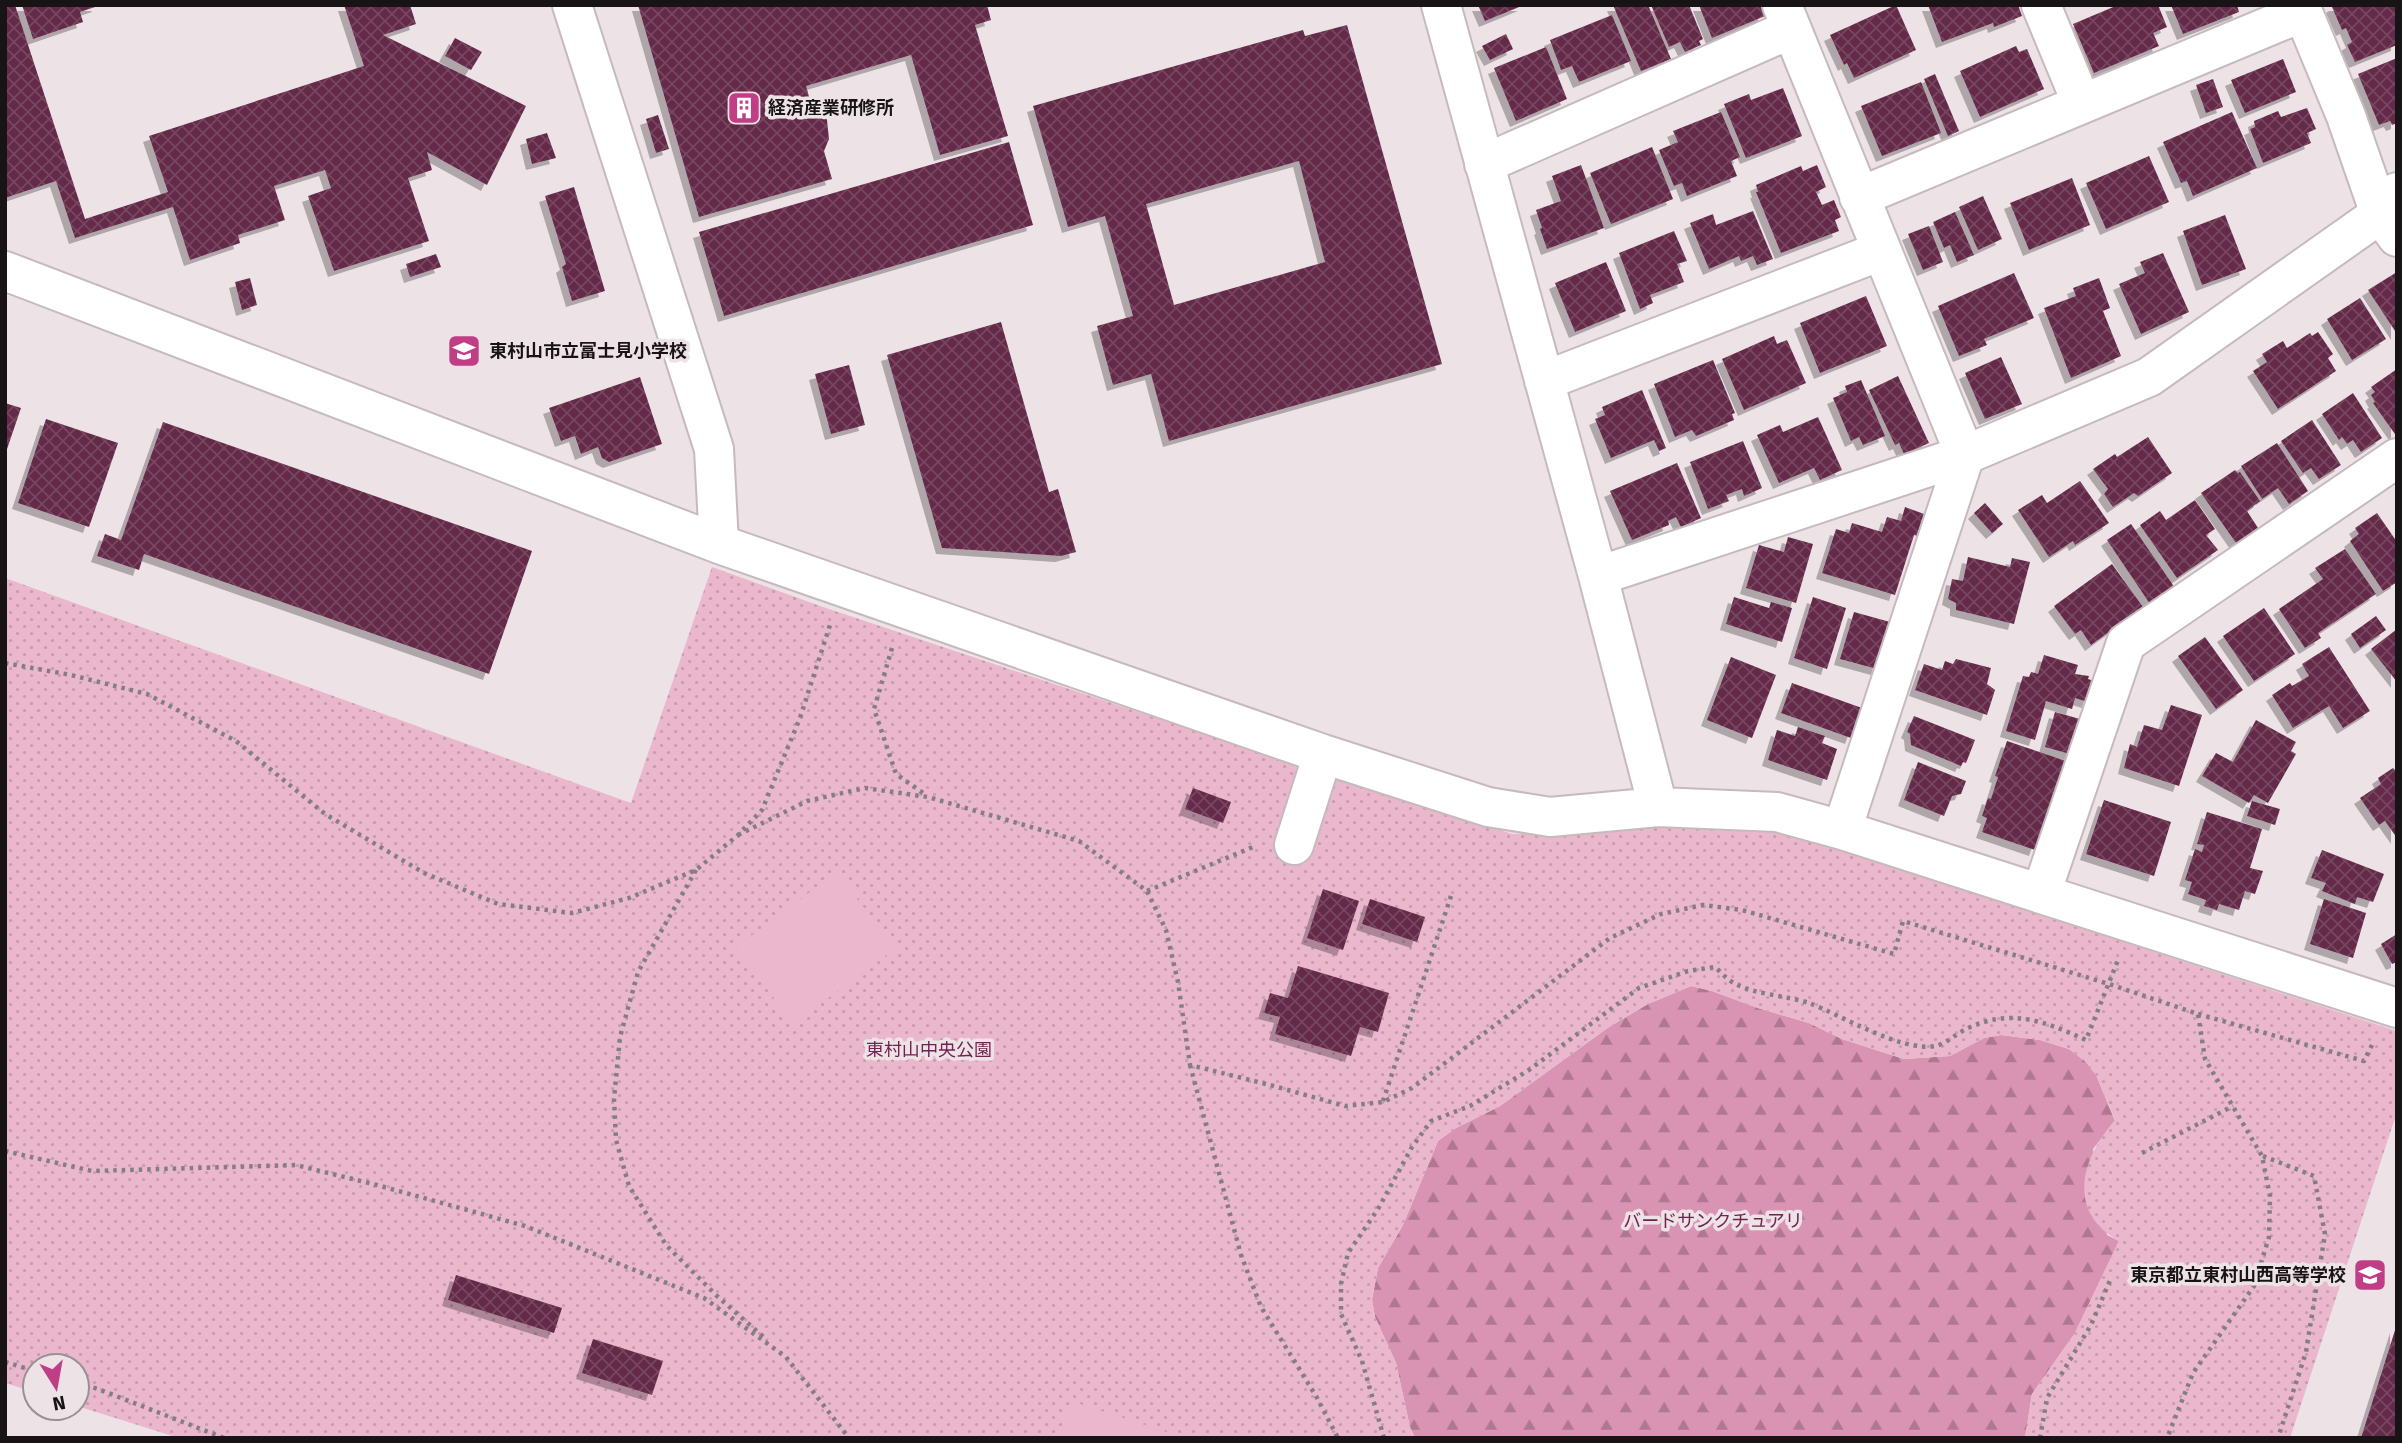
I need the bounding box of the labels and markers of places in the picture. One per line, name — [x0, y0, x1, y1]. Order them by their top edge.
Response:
building icon: 経済産業研修所 — [725, 89, 763, 127]
place label: 経済産業研修所 — [768, 97, 894, 119]
school or university icon: 東村山市立富士見小学校 — [445, 332, 483, 370]
place label: 東村山市立富士見小学校 — [489, 340, 687, 362]
school or university icon: 東京都立東村山西高等学校 — [2351, 1256, 2389, 1294]
place label: 東京都立東村山西高等学校 — [2130, 1264, 2346, 1286]

